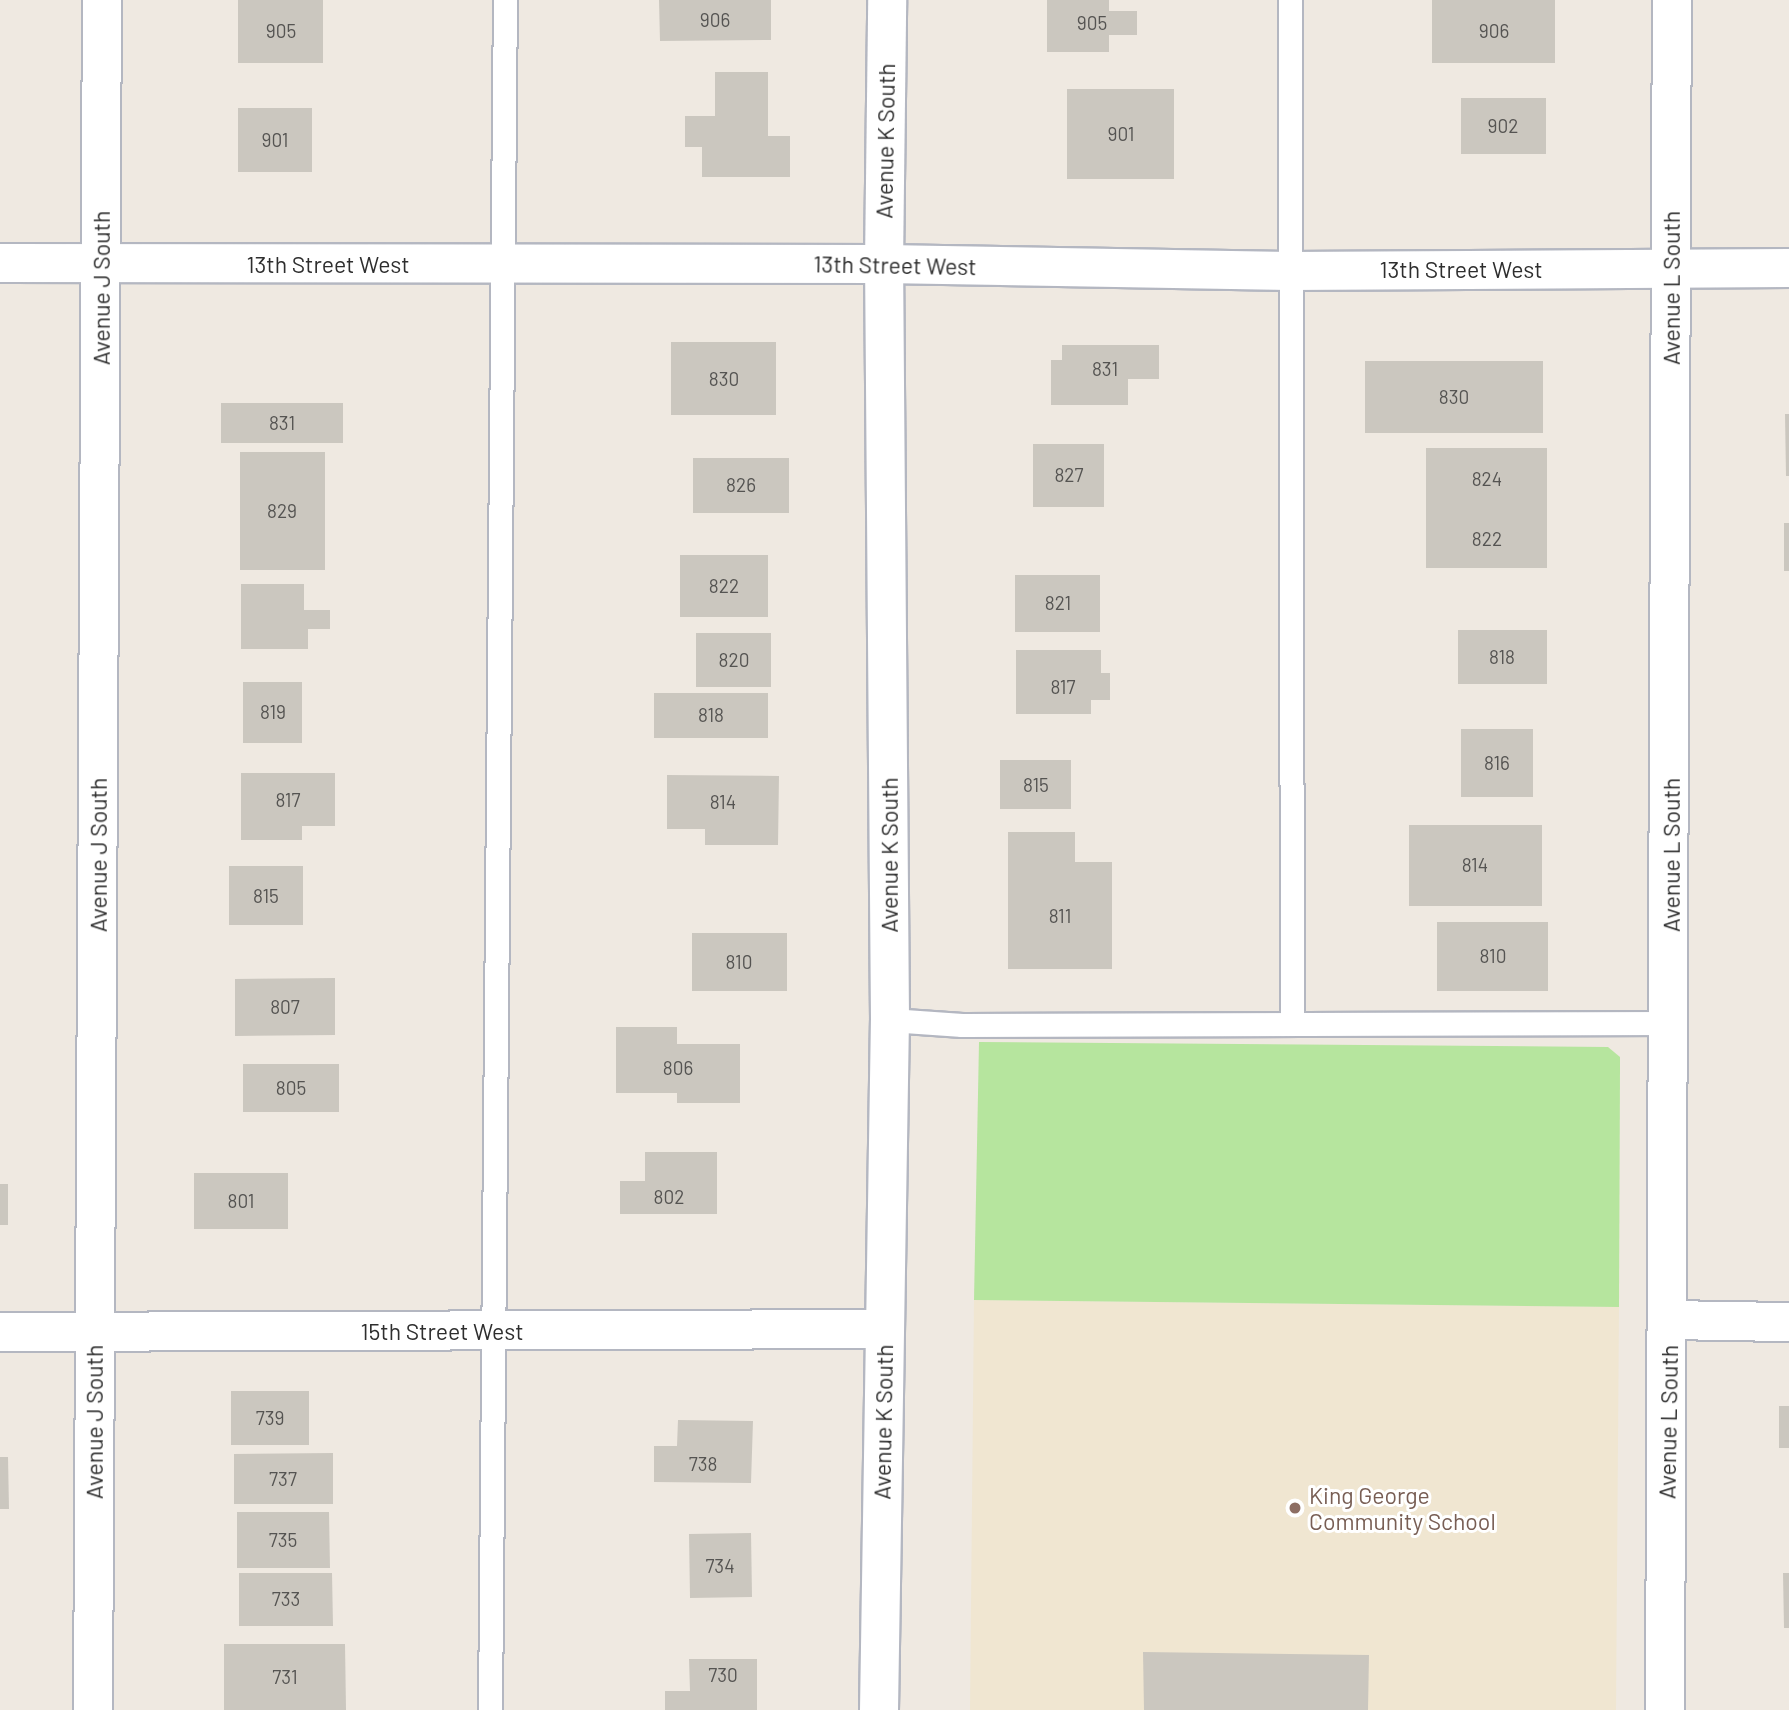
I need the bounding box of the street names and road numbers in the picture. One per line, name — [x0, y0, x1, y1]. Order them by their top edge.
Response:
street label: Avenue K South — [870, 63, 900, 219]
street label: Avenue J South — [87, 211, 115, 365]
street label: Avenue L South — [1657, 211, 1685, 365]
street label: 13th Street West — [246, 250, 410, 278]
street label: 13th Street West — [813, 250, 977, 280]
street label: 13th Street West — [1379, 255, 1543, 283]
street label: Avenue K South — [875, 777, 903, 933]
street label: Avenue J South — [84, 778, 112, 932]
street label: Avenue L South — [1657, 778, 1685, 932]
street label: 15th Street West — [360, 1317, 524, 1345]
street label: Avenue K South — [868, 1344, 898, 1500]
street label: Avenue J South — [80, 1345, 108, 1499]
street label: Avenue L South — [1653, 1345, 1683, 1499]

